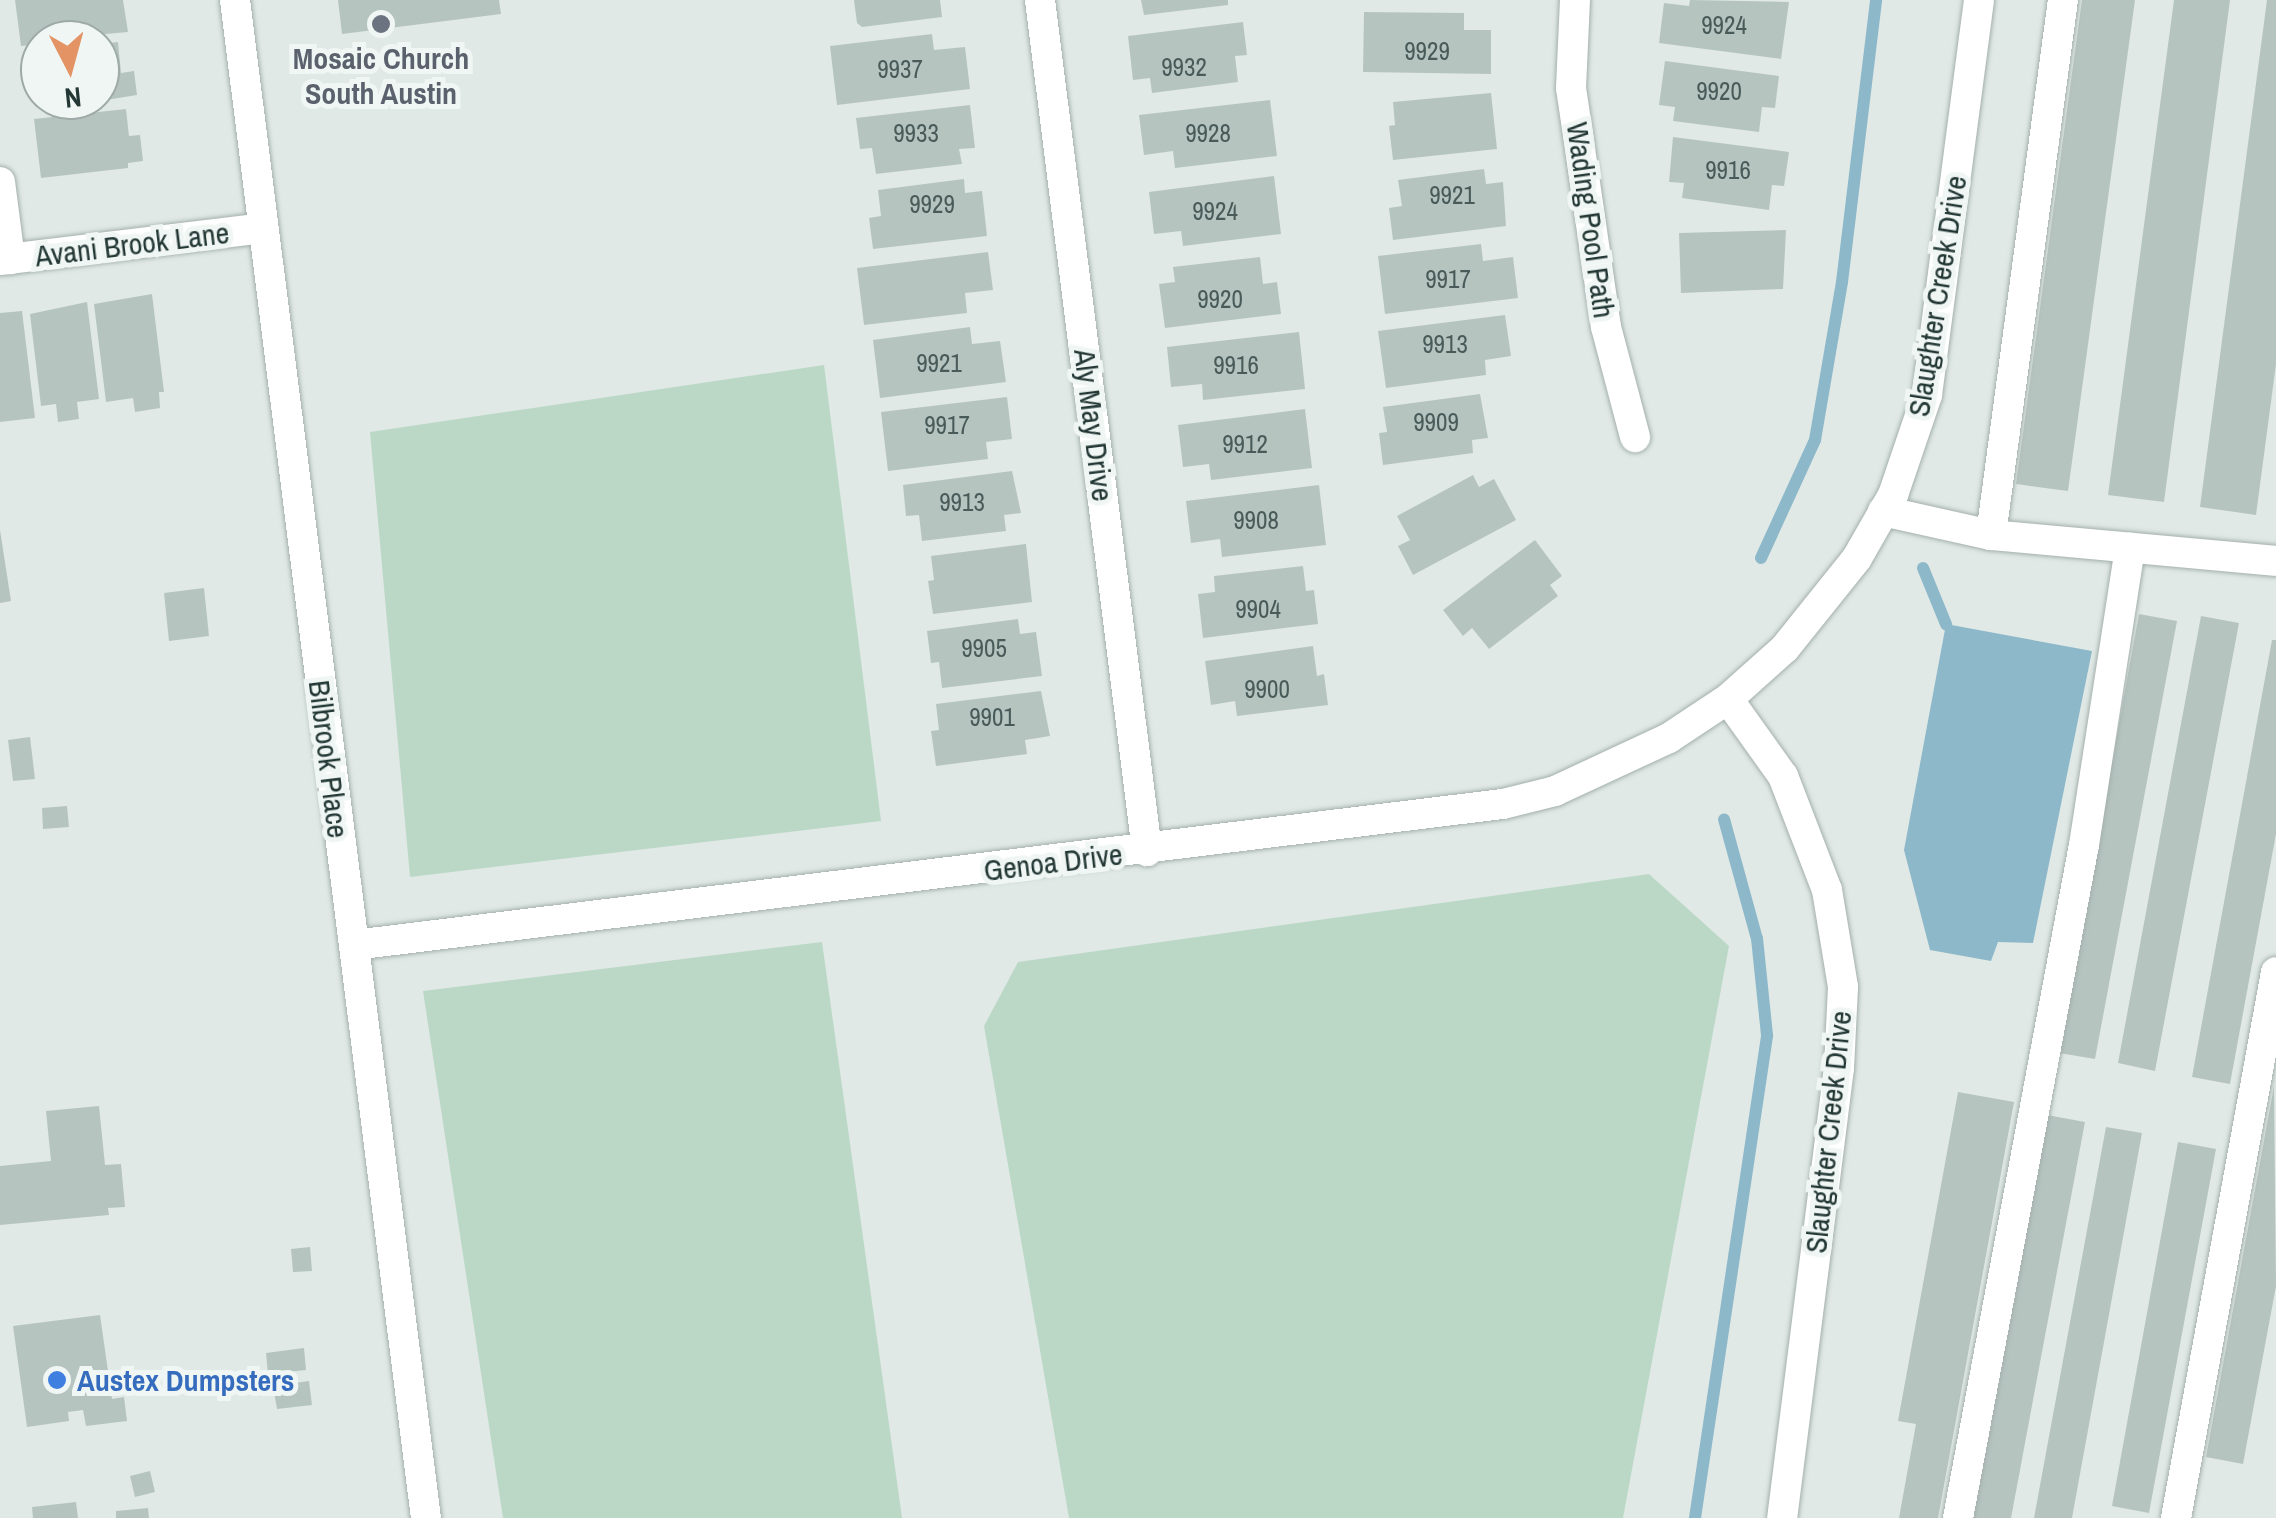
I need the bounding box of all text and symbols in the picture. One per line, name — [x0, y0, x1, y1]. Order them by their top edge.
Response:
house number: 9924 — [1701, 10, 1747, 40]
marker: Mosaic Church South Austin — [370, 13, 392, 35]
north arrow — [20, 20, 120, 120]
house number: 9929 — [1404, 36, 1450, 66]
place label: Mosaic Church South Austin — [293, 40, 469, 110]
house number: 9932 — [1161, 52, 1207, 82]
house number: 9937 — [877, 54, 923, 84]
house number: 9920 — [1696, 76, 1742, 106]
text: N — [63, 78, 83, 118]
house number: 9933 — [893, 118, 939, 148]
house number: 9928 — [1185, 118, 1231, 148]
street label: Wading Pool Path — [1559, 120, 1623, 320]
house number: 9916 — [1705, 155, 1751, 185]
street label: Slaughter Creek Drive — [1900, 173, 1974, 419]
house number: 9921 — [1429, 180, 1475, 210]
house number: 9929 — [909, 189, 955, 219]
house number: 9924 — [1192, 196, 1238, 226]
street label: Avani Brook Lane — [33, 214, 231, 274]
house number: 9917 — [1425, 264, 1471, 294]
house number: 9920 — [1197, 284, 1243, 314]
house number: 9913 — [1422, 329, 1468, 359]
street label: Aly May Drive — [1067, 347, 1121, 503]
house number: 9921 — [916, 348, 962, 378]
house number: 9916 — [1213, 350, 1259, 380]
house number: 9909 — [1413, 407, 1459, 437]
house number: 9917 — [924, 410, 970, 440]
house number: 9912 — [1222, 429, 1268, 459]
house number: 9913 — [939, 487, 985, 517]
house number: 9908 — [1233, 505, 1279, 535]
house number: 9904 — [1235, 594, 1281, 624]
house number: 9905 — [961, 633, 1007, 663]
house number: 9900 — [1244, 674, 1290, 704]
street label: Bilbrook Place — [301, 678, 357, 840]
house number: 9901 — [969, 702, 1015, 732]
street label: Genoa Drive — [982, 836, 1124, 888]
street label: Slaughter Creek Drive — [1797, 1009, 1859, 1255]
place label: Austex Dumpsters — [77, 1362, 294, 1398]
marker: Austex Dumpsters — [46, 1369, 68, 1391]

